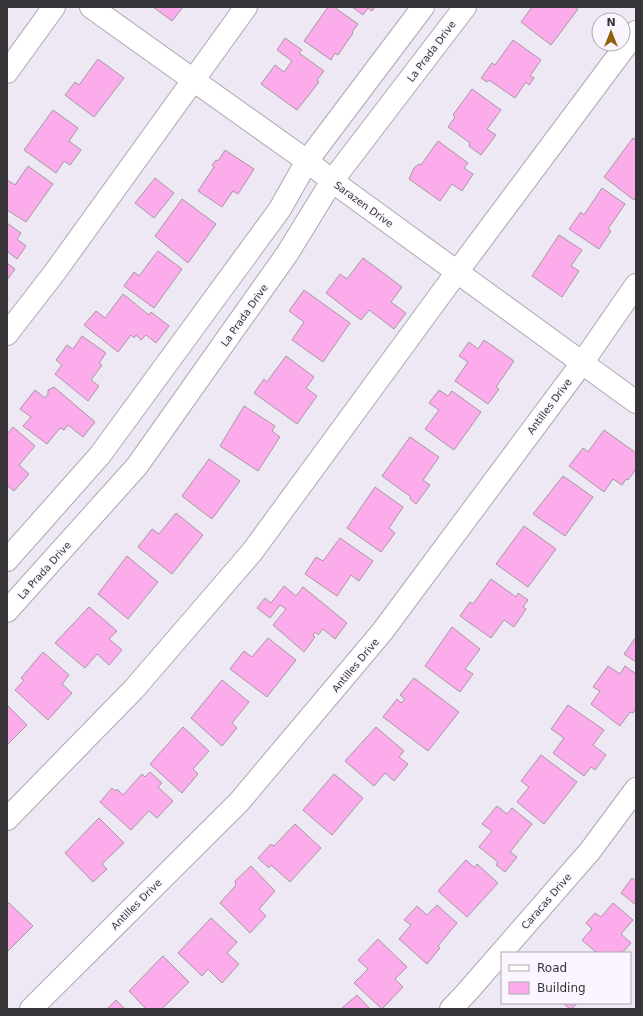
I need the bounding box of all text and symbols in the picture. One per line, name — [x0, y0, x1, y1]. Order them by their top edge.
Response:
north arrow — [591, 12, 631, 52]
text: N — [606, 16, 616, 29]
street label: La Prada Drive — [405, 19, 458, 84]
street label: Sarazen Drive — [332, 179, 395, 230]
street label: La Prada Drive — [219, 282, 270, 348]
street label: Antilles Drive — [525, 376, 574, 436]
street label: La Prada Drive — [16, 539, 73, 601]
street label: Antilles Drive — [330, 636, 381, 694]
street label: Caracas Drive — [519, 871, 574, 931]
street label: Antilles Drive — [109, 877, 164, 932]
legend — [501, 952, 631, 1004]
text: Road — [537, 961, 567, 975]
text: Building — [537, 981, 586, 995]

